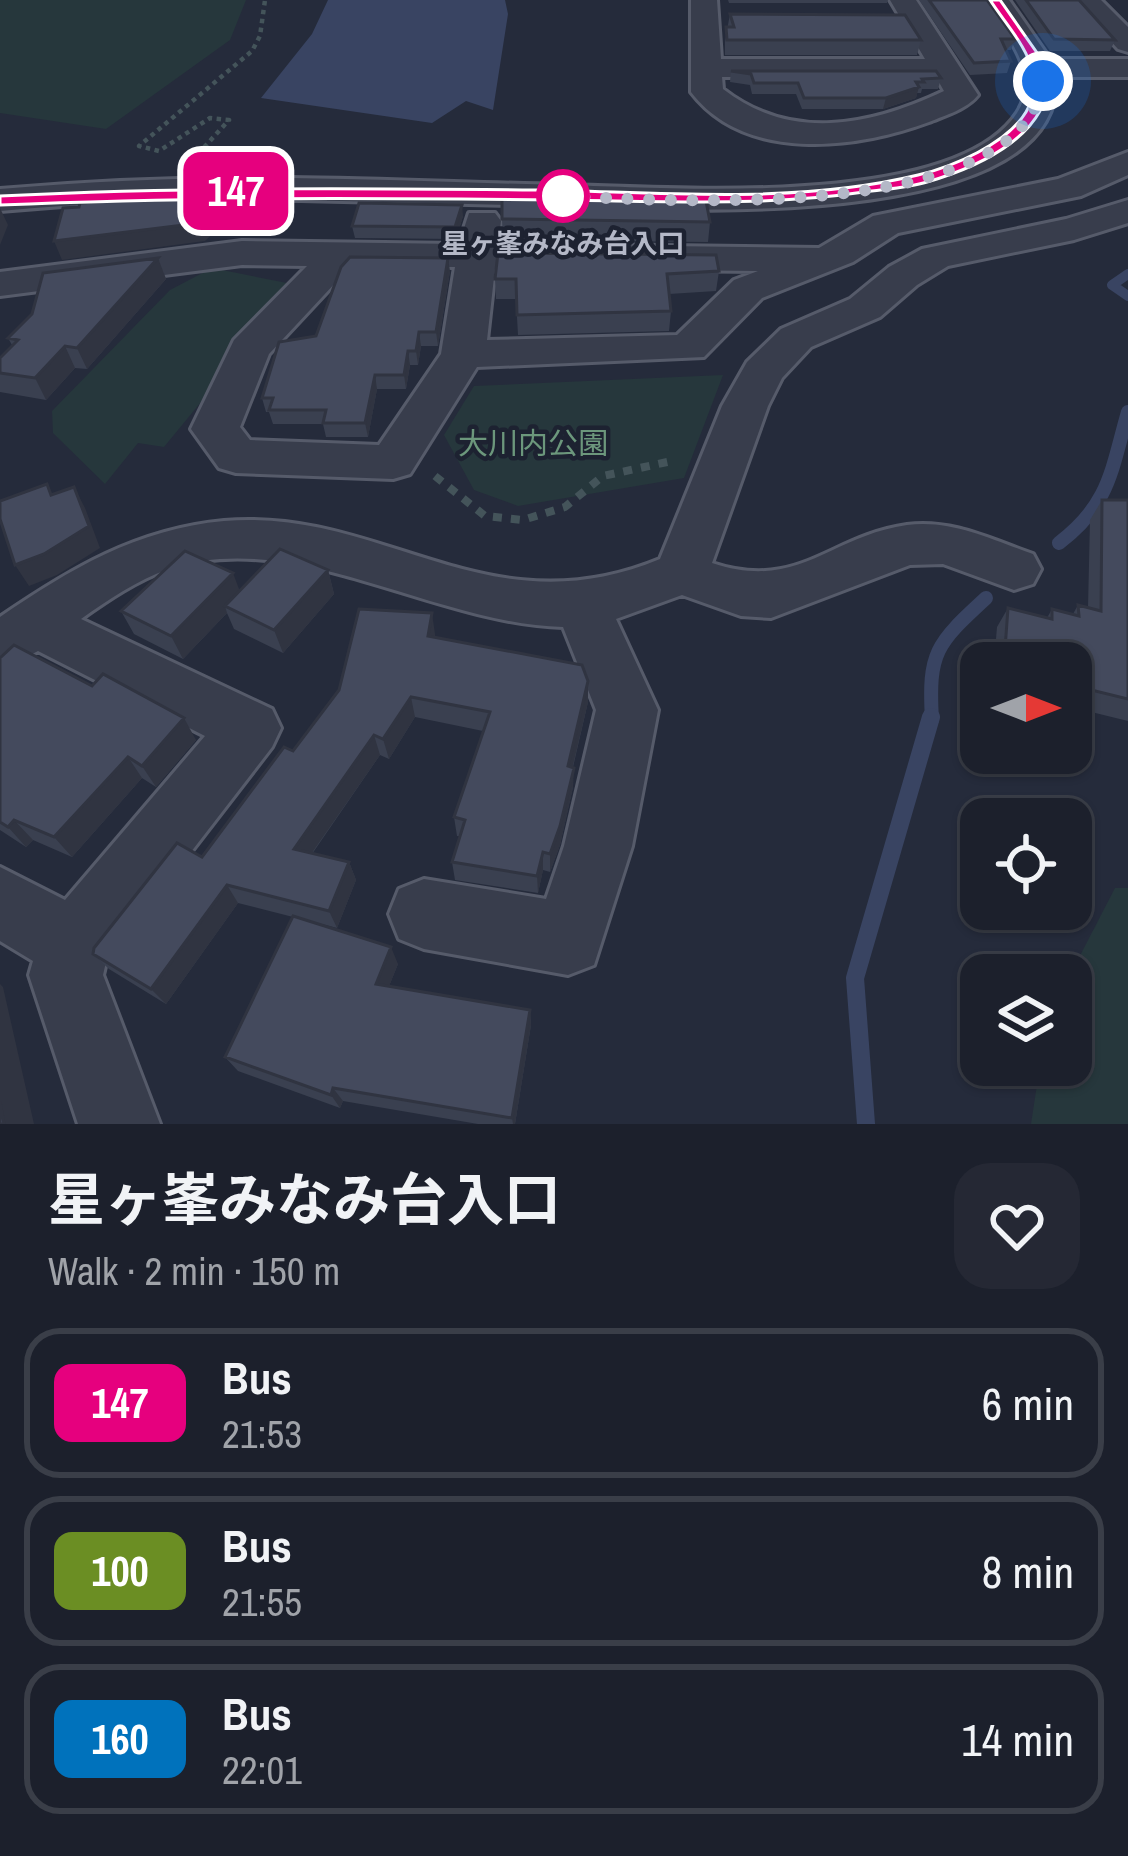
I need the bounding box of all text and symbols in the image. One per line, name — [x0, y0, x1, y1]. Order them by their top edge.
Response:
your location — [1013, 51, 1073, 111]
line badge: 147 — [167, 152, 305, 230]
text: 147 — [207, 163, 265, 219]
marker: 星ヶ峯みなみ台入口 — [538, 171, 588, 221]
place label: 星ヶ峯みなみ台入口 — [442, 225, 685, 261]
park label: 大川内公園 — [458, 423, 608, 463]
north arrow — [960, 642, 1092, 774]
map controls — [960, 642, 1092, 1086]
button: locate — [960, 798, 1092, 930]
button: layers — [960, 954, 1092, 1086]
text: 星ヶ峯みなみ台入口 — [48, 1161, 561, 1238]
button: heart — [954, 1163, 1080, 1289]
text: Walk · 2 min · 150 m — [48, 1245, 340, 1297]
text: Bus — [222, 1347, 292, 1408]
text: 6 min — [982, 1373, 1074, 1434]
text: 147 — [91, 1375, 149, 1431]
text: 21:53 — [222, 1408, 302, 1460]
text: Bus — [222, 1515, 292, 1576]
text: 8 min — [982, 1541, 1074, 1602]
text: 100 — [91, 1543, 149, 1599]
text: 21:55 — [222, 1576, 302, 1628]
text: Bus — [222, 1683, 292, 1744]
text: 14 min — [961, 1709, 1074, 1770]
text: 160 — [91, 1711, 149, 1767]
text: 22:01 — [222, 1744, 302, 1796]

